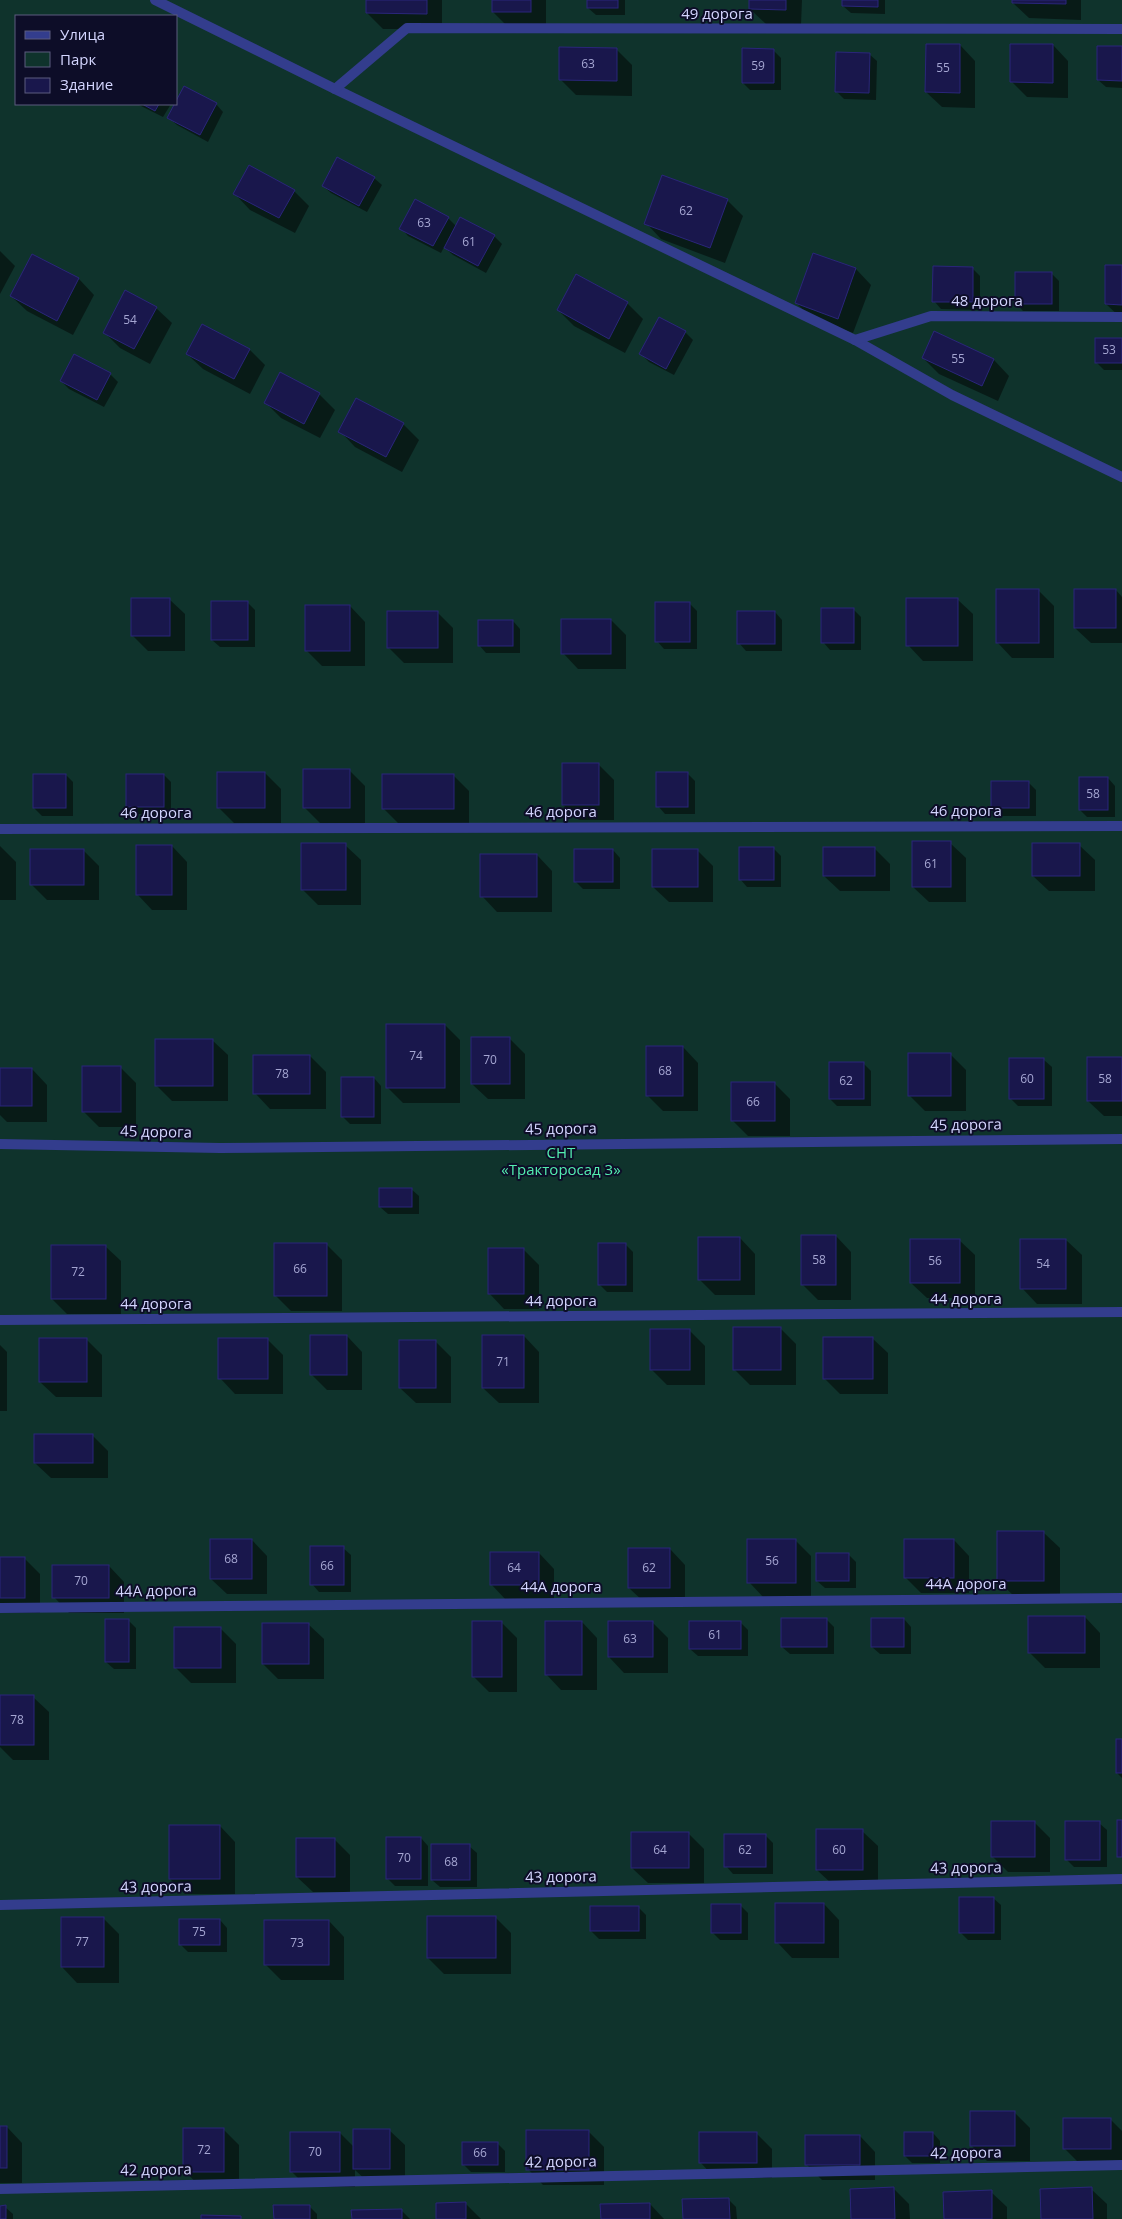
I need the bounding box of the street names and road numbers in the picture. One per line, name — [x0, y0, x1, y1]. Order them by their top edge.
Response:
street label: 49 дорога — [681, 3, 753, 23]
street label: 48 дорога — [951, 290, 1023, 310]
street label: 46 дорога — [930, 800, 1002, 820]
street label: 46 дорога — [525, 801, 597, 821]
street label: 46 дорога — [120, 802, 192, 822]
street label: 45 дорога — [930, 1113, 1002, 1135]
street label: 45 дорога — [525, 1117, 597, 1139]
street label: 45 дорога — [120, 1120, 192, 1142]
street label: 44 дорога — [930, 1288, 1002, 1308]
street label: 44 дорога — [525, 1290, 597, 1310]
street label: 44 дорога — [120, 1293, 192, 1313]
street label: 44А дорога — [925, 1573, 1007, 1593]
street label: 44А дорога — [520, 1576, 602, 1596]
street label: 44А дорога — [115, 1579, 197, 1601]
street label: 43 дорога — [930, 1856, 1002, 1878]
street label: 43 дорога — [525, 1865, 597, 1887]
street label: 43 дорога — [120, 1875, 192, 1897]
street label: 42 дорога — [930, 2141, 1002, 2163]
street label: 42 дорога — [525, 2150, 597, 2172]
street label: 42 дорога — [120, 2158, 192, 2180]

